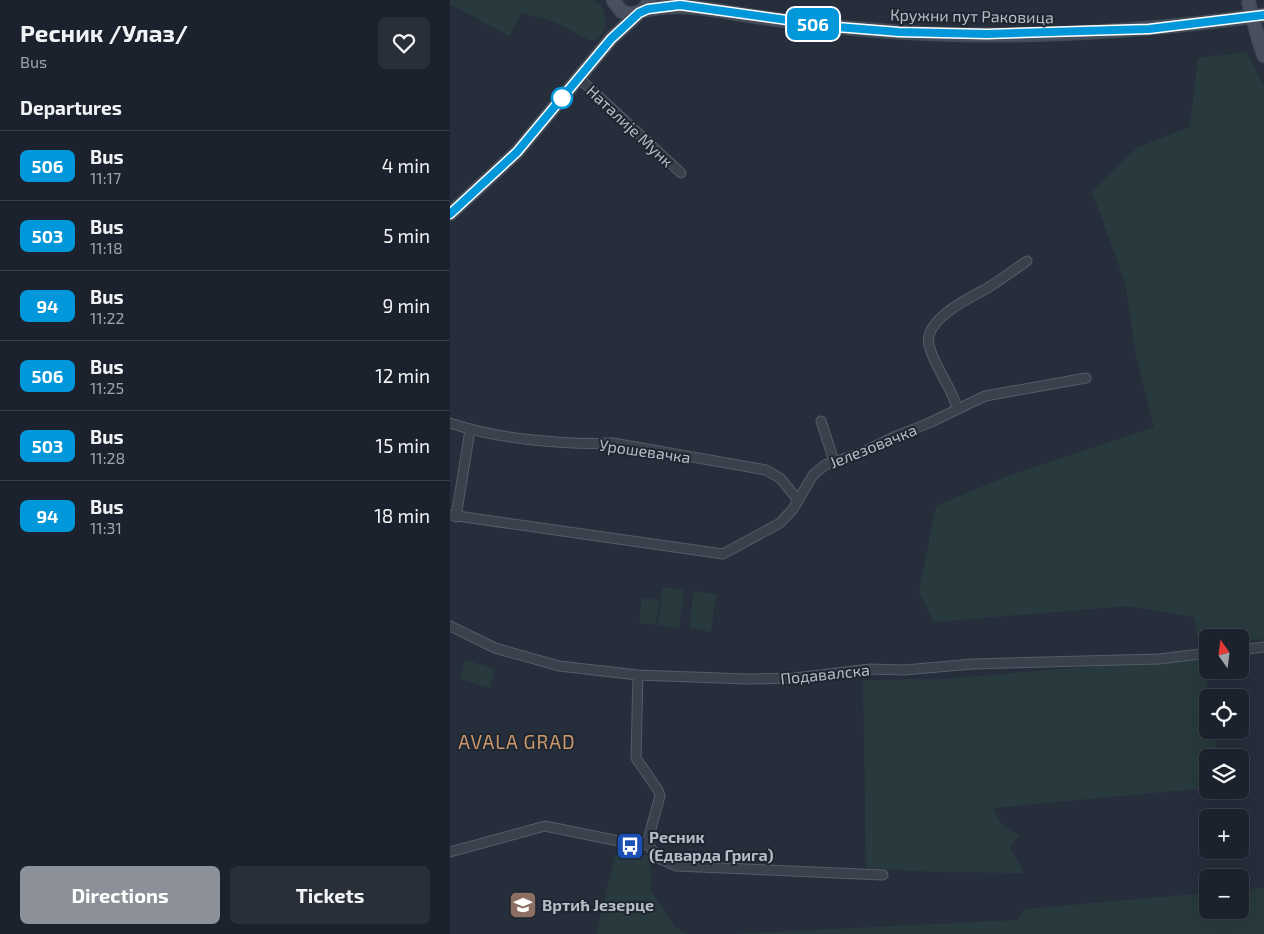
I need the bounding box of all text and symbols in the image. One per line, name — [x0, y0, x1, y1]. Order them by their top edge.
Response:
street label: Кружни пут Раковица — [890, 5, 1054, 27]
line badge: 506 — [784, 8, 842, 40]
text: 506 — [797, 13, 829, 35]
button: heart — [378, 17, 430, 69]
text: Ресник /Улаз/ — [20, 18, 188, 47]
text: Bus — [20, 52, 47, 71]
street label: Наталије Мунк — [582, 81, 678, 172]
unlabelled marker — [551, 87, 573, 109]
text: Departures — [20, 96, 122, 119]
text: Bus — [90, 145, 124, 168]
text: 4 min — [382, 154, 430, 177]
text: 506 — [32, 155, 63, 177]
text: 11:17 — [90, 168, 121, 187]
text: Bus — [90, 215, 124, 238]
text: 5 min — [383, 224, 430, 247]
text: 503 — [32, 225, 63, 247]
text: 11:18 — [90, 238, 123, 257]
text: Bus — [90, 285, 124, 308]
text: 9 min — [382, 294, 430, 317]
text: 94 — [36, 295, 59, 317]
text: 11:22 — [90, 308, 125, 327]
text: Bus — [90, 355, 124, 378]
text: 12 min — [375, 364, 430, 387]
text: 506 — [32, 365, 63, 387]
text: 11:25 — [90, 378, 124, 397]
street label: Јелезовачка — [826, 419, 919, 472]
text: Bus — [90, 425, 124, 448]
text: 15 min — [376, 434, 430, 457]
text: 503 — [32, 435, 63, 457]
street label: Урошевачка — [598, 435, 692, 466]
text: 11:28 — [90, 448, 125, 467]
text: Bus — [90, 495, 124, 518]
text: 18 min — [374, 504, 430, 527]
text: 94 — [36, 505, 59, 527]
text: 11:31 — [90, 518, 122, 537]
north arrow — [1199, 629, 1249, 679]
map controls — [1199, 629, 1249, 919]
street label: Подавалска — [779, 659, 871, 688]
button: locate — [1199, 689, 1249, 739]
district label: AVALA GRAD — [458, 730, 576, 753]
button: layers — [1199, 749, 1249, 799]
button: + — [1199, 809, 1249, 859]
place label: Ресник (Едварда Грига) — [649, 827, 774, 864]
bus stop icon: Ресник (Едварда Грига) — [615, 831, 645, 861]
button: Directions — [20, 866, 220, 924]
button: Tickets — [230, 866, 430, 924]
button: − — [1199, 869, 1249, 919]
school or university icon: Вртић Језерце — [508, 890, 538, 920]
place label: Вртић Језерце — [542, 895, 654, 914]

